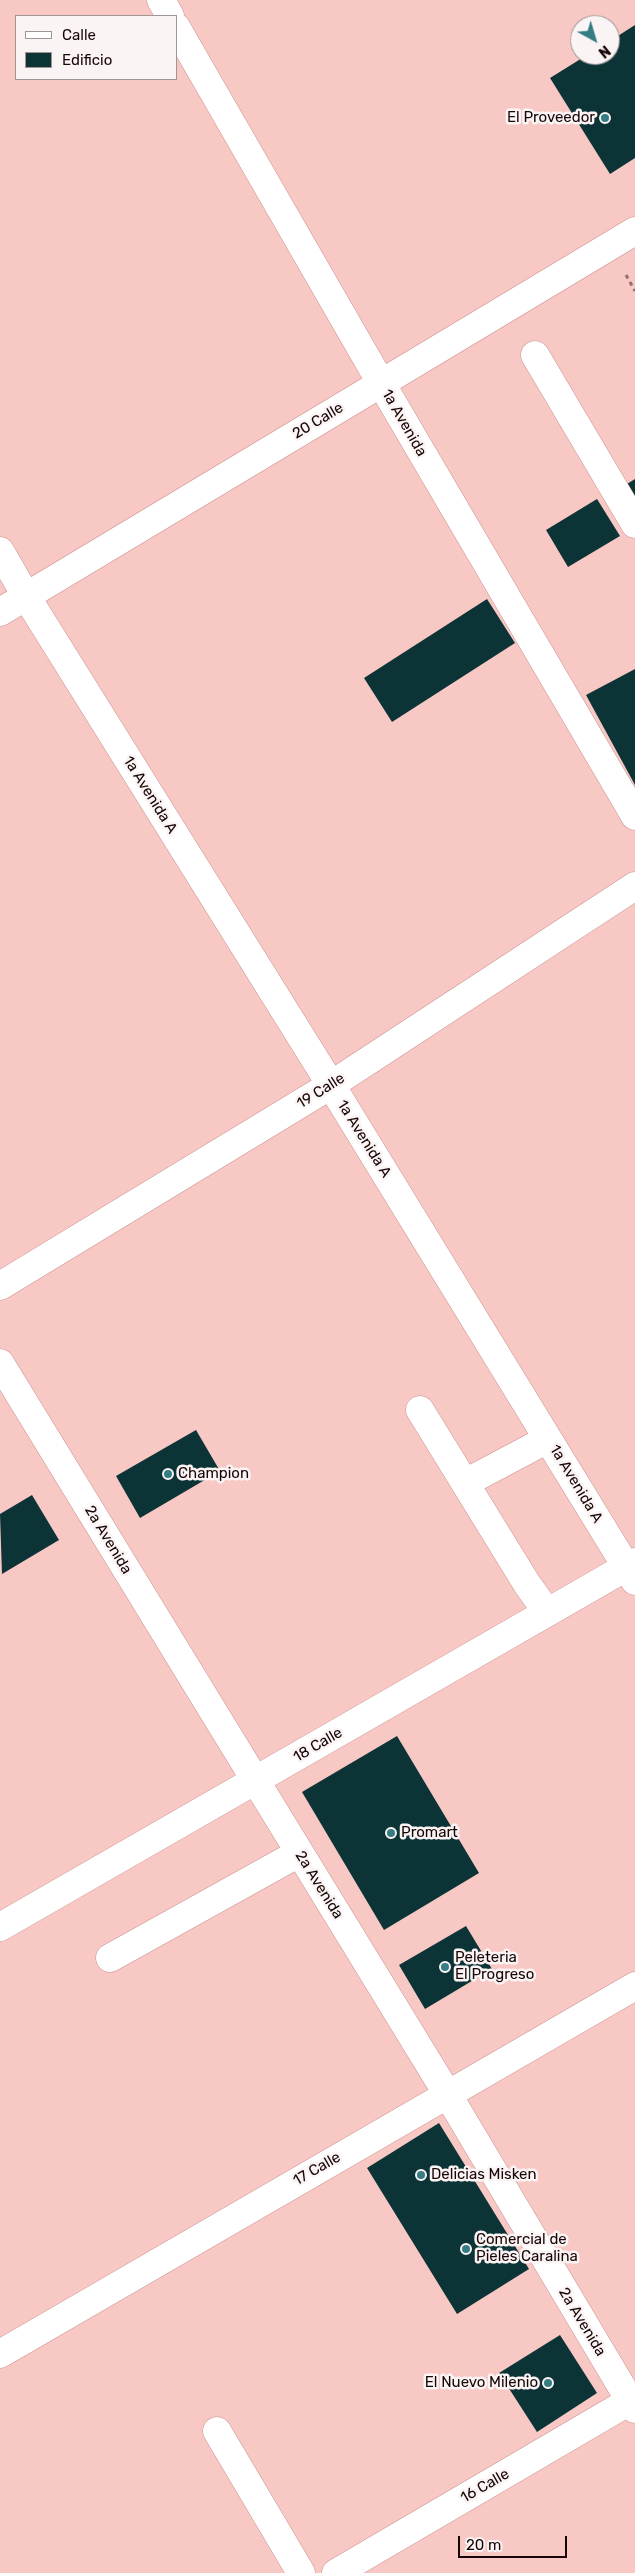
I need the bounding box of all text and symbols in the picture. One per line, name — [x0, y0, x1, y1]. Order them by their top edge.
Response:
legend — [15, 15, 178, 80]
north arrow — [570, 15, 620, 65]
text: Calle — [62, 26, 96, 44]
text: N — [595, 41, 613, 61]
text: Edificio — [62, 51, 112, 69]
place label: El Proveedor — [507, 109, 595, 127]
marker: El Proveedor — [599, 112, 611, 124]
street label: 1a Avenida — [378, 386, 430, 460]
street label: 20 Calle — [289, 399, 347, 443]
street label: 1a Avenida A — [119, 753, 181, 837]
street label: 19 Calle — [294, 1069, 348, 1113]
street label: 1a Avenida A — [333, 1097, 395, 1181]
street label: 1a Avenida A — [546, 1442, 606, 1526]
place label: Champion — [178, 1465, 249, 1483]
marker: Champion — [162, 1468, 174, 1480]
street label: 2a Avenida — [81, 1502, 135, 1578]
street label: 18 Calle — [290, 1724, 346, 1766]
place label: Promart — [401, 1824, 458, 1842]
marker: Promart — [385, 1827, 397, 1839]
street label: 2a Avenida — [291, 1848, 347, 1922]
place label: Peleteria El Progreso — [455, 1949, 534, 1984]
marker: Peleteria El Progreso — [439, 1961, 451, 1973]
street label: 17 Calle — [290, 2148, 344, 2190]
place label: Delicias Misken — [431, 2166, 537, 2184]
marker: Delicias Misken — [415, 2169, 427, 2181]
place label: Comercial de Pieles Caralina — [476, 2231, 578, 2266]
marker: Comercial de Pieles Caralina — [460, 2243, 472, 2255]
street label: 2a Avenida — [555, 2284, 609, 2360]
place label: El Nuevo Milenio — [425, 2374, 538, 2392]
marker: El Nuevo Milenio — [542, 2377, 554, 2389]
street label: 16 Calle — [458, 2465, 512, 2507]
scale bar — [460, 2526, 569, 2558]
text: 20 m — [466, 2536, 501, 2554]

